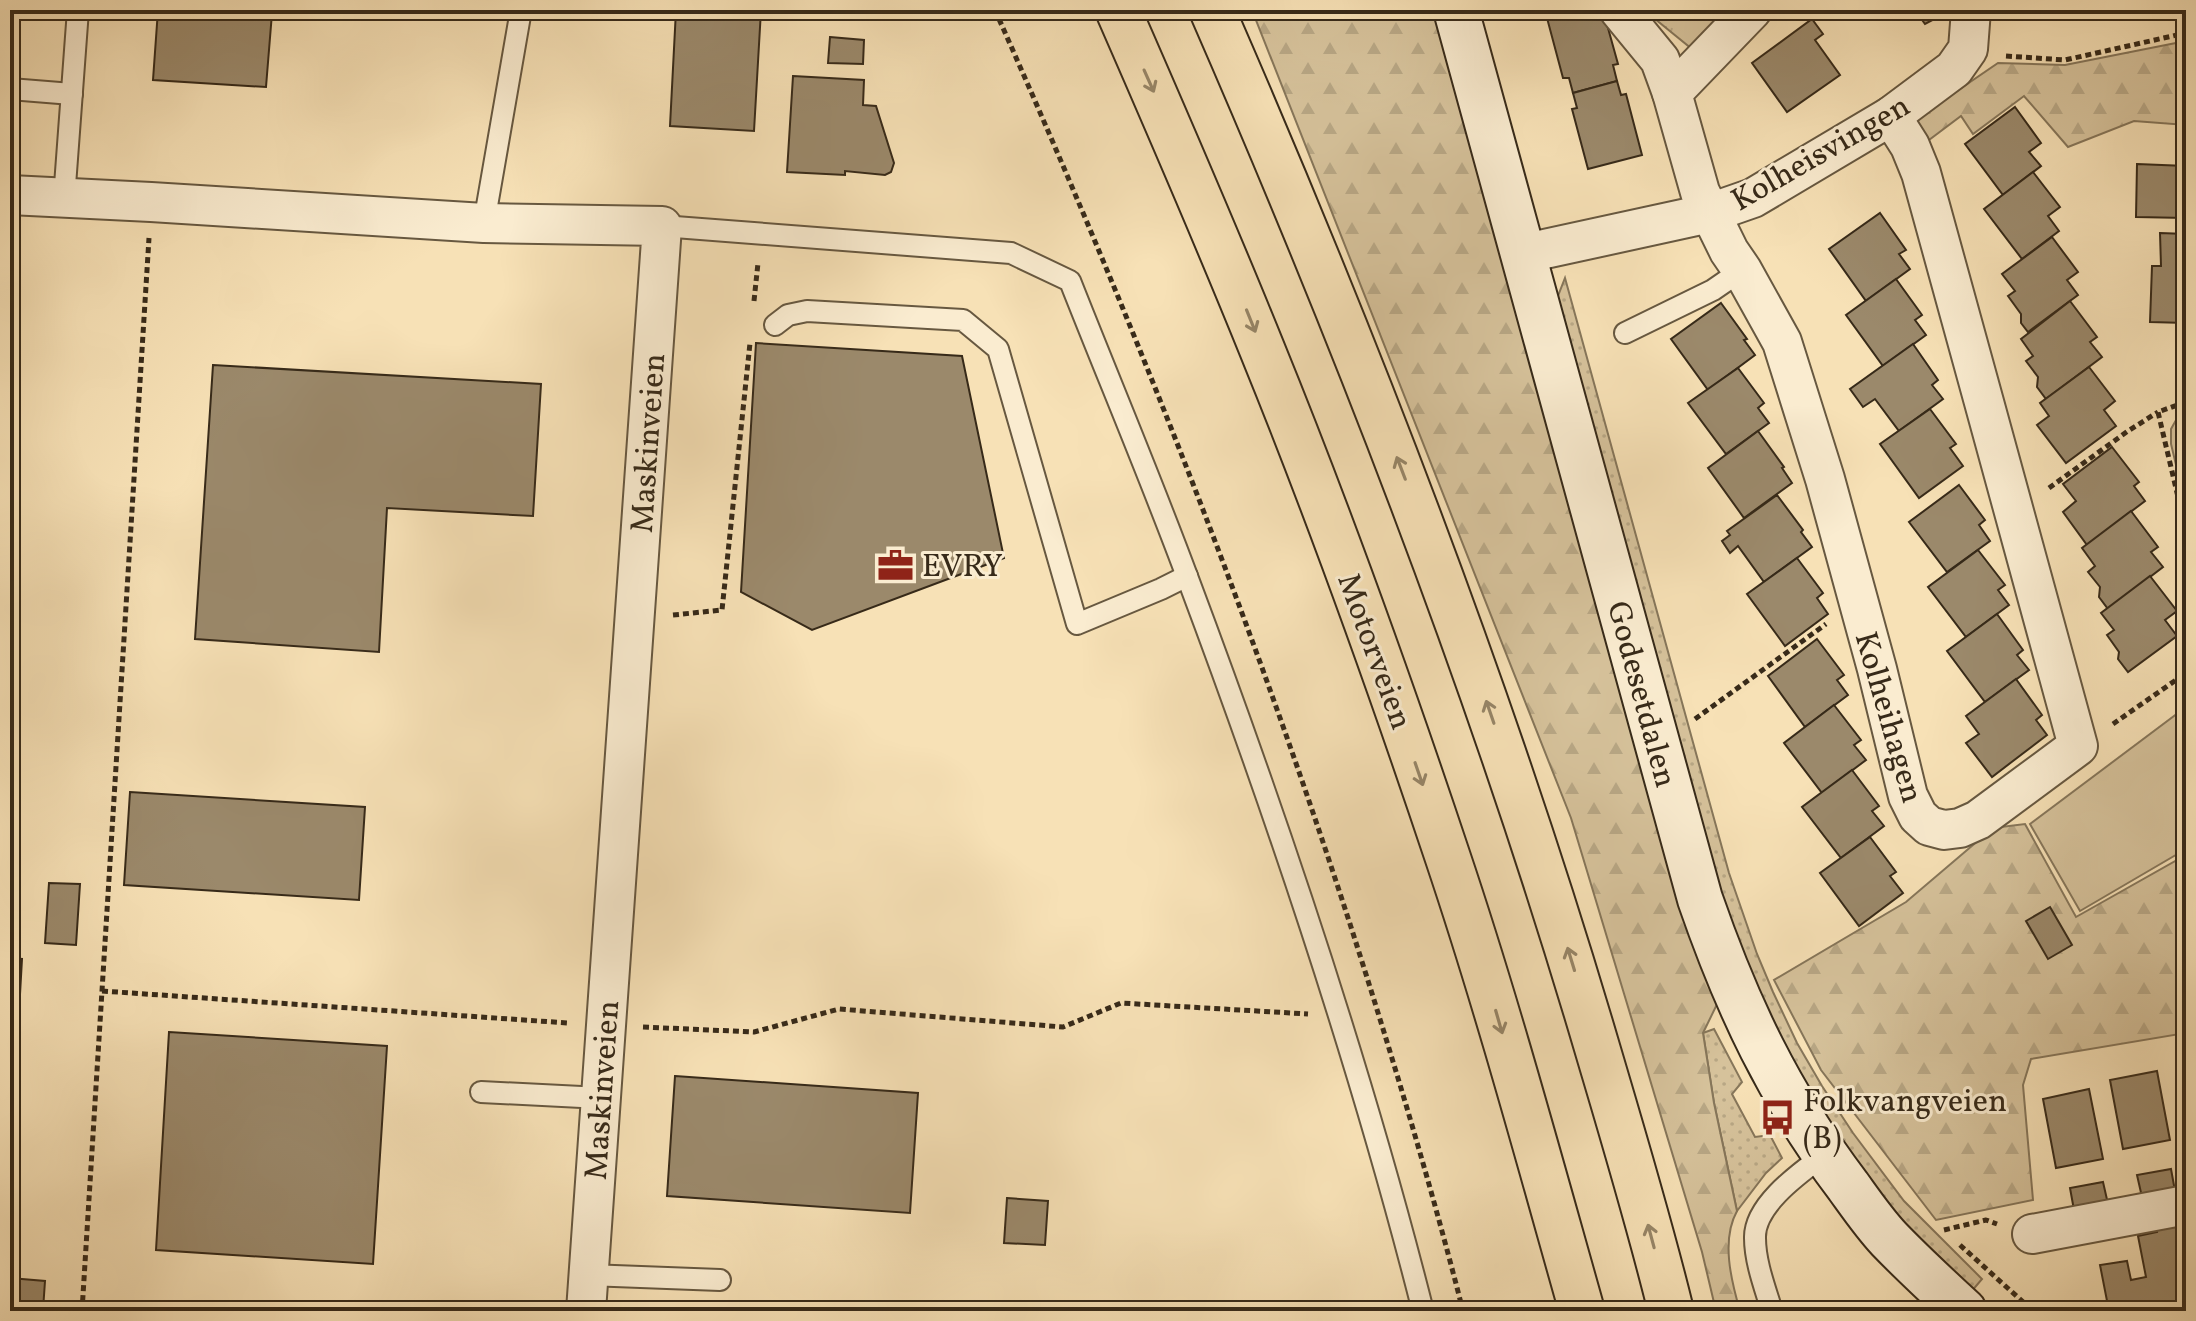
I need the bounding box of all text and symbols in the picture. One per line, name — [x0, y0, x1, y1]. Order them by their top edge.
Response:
one-way arrow — [1142, 69, 1157, 93]
street label: Kolheisvingen — [1724, 86, 1919, 224]
one-way arrow — [1245, 308, 1259, 333]
street label: Maskinveien — [622, 352, 678, 535]
one-way arrow — [1393, 456, 1407, 481]
office icon: EVRY — [877, 546, 915, 584]
place label: EVRY — [922, 546, 1003, 590]
street label: Motorveien — [1325, 568, 1422, 736]
street label: Godesetdalen — [1594, 597, 1686, 793]
street label: Kolheihagen — [1842, 627, 1933, 809]
one-way arrow — [1481, 700, 1496, 725]
one-way arrow — [1413, 762, 1428, 787]
one-way arrow — [1563, 947, 1577, 972]
street label: Maskinveien — [576, 999, 632, 1182]
one-way arrow — [1492, 1008, 1507, 1034]
place label: Folkvangveien (B) — [1803, 1081, 2007, 1162]
bus stop icon: Folkvangveien (B) — [1758, 1099, 1796, 1137]
one-way arrow — [1642, 1223, 1657, 1249]

